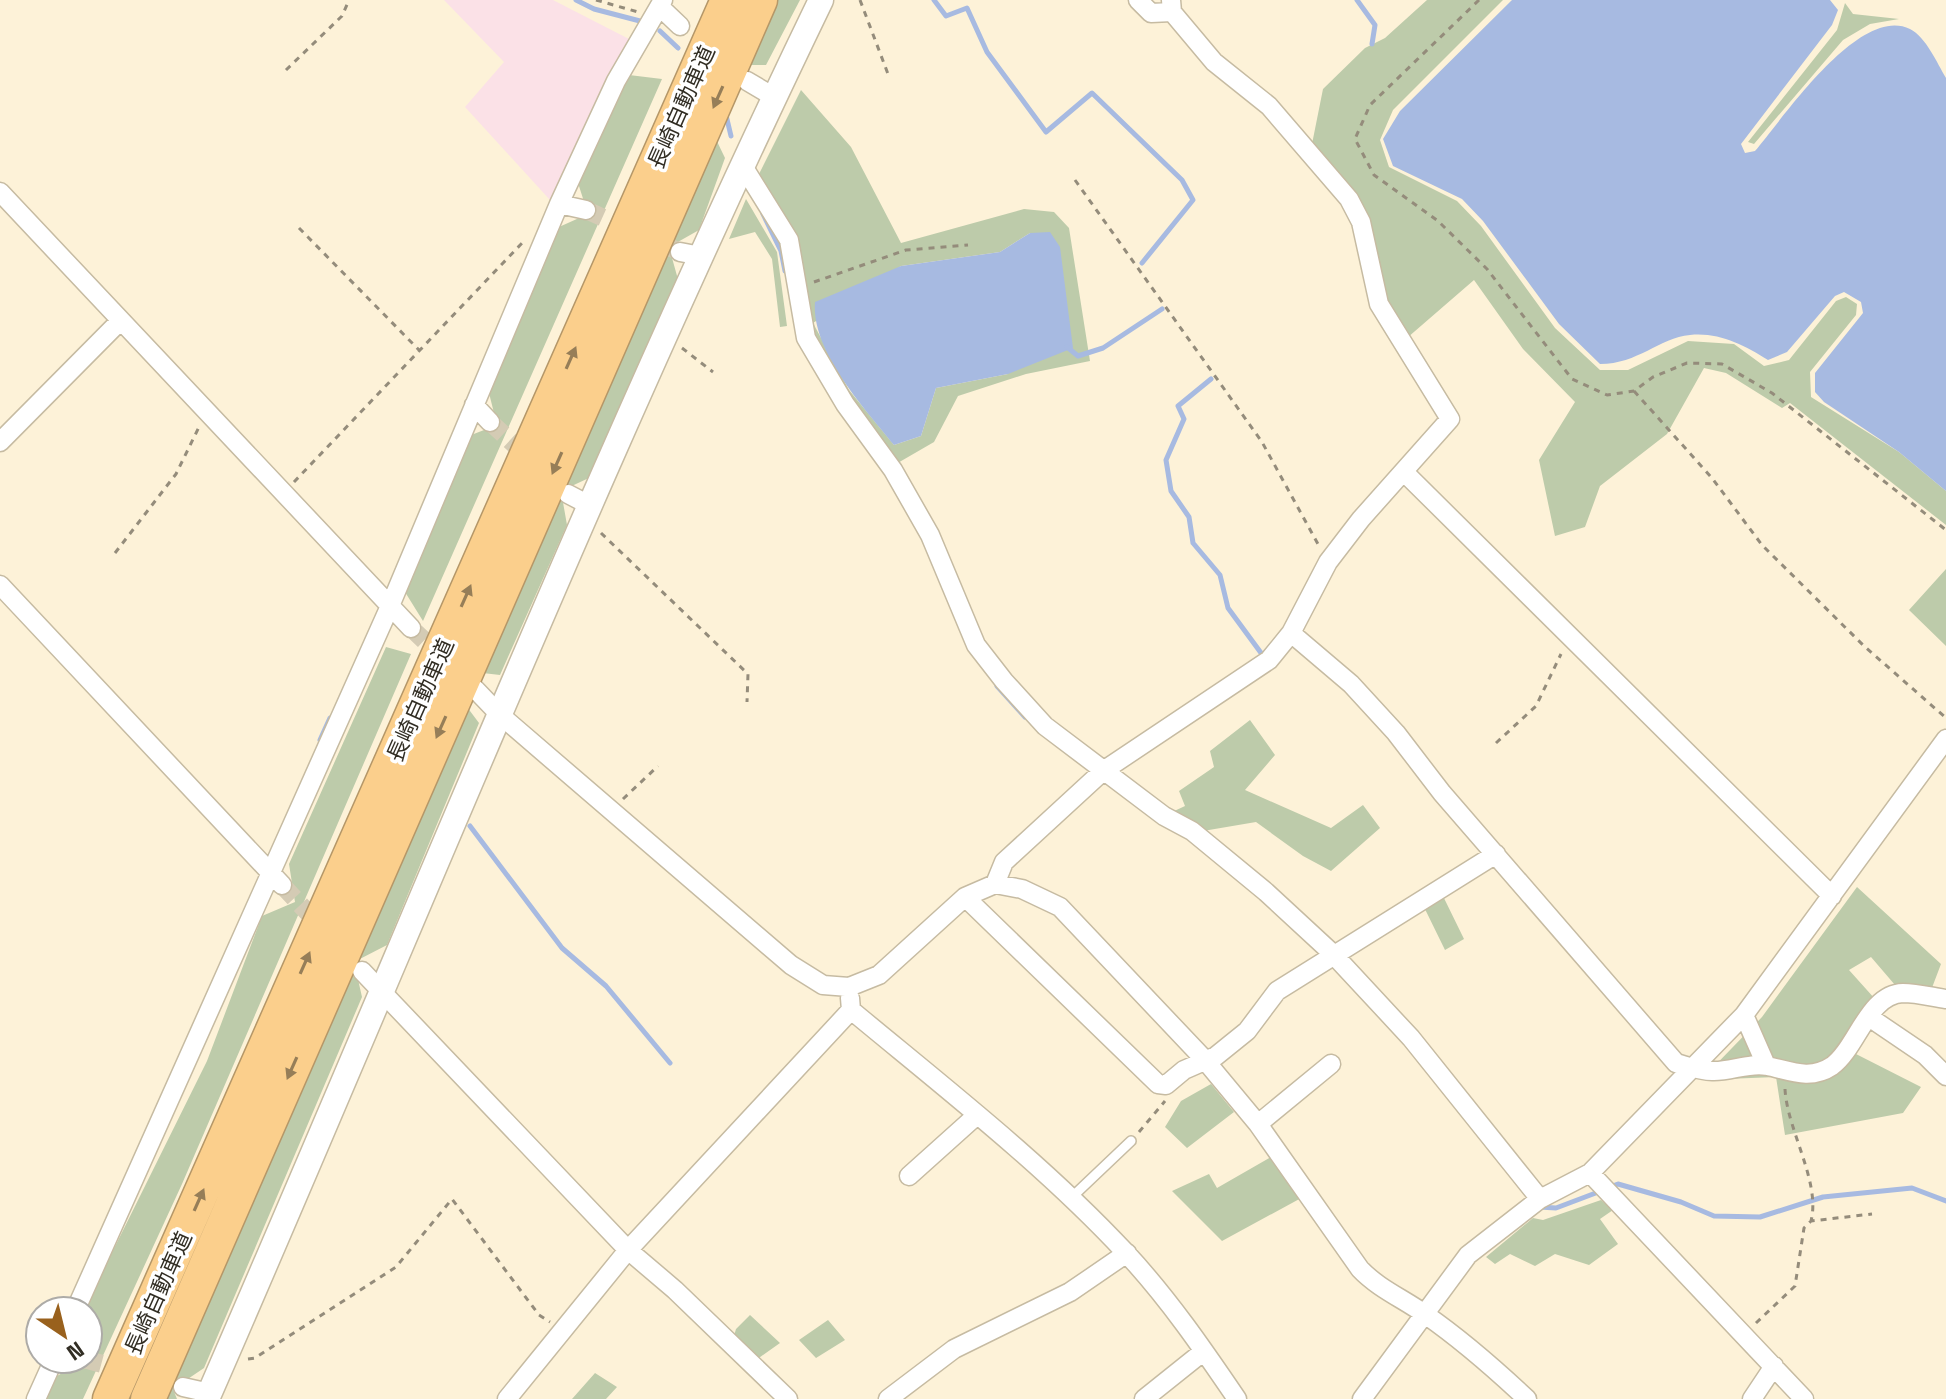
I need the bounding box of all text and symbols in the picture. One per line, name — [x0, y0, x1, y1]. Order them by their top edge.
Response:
street label: 長崎自動車道 — [641, 41, 721, 173]
one-way arrow — [711, 85, 725, 109]
one-way arrow — [564, 347, 577, 370]
one-way arrow — [550, 451, 564, 475]
one-way arrow — [459, 585, 473, 608]
street label: 長崎自動車道 — [380, 634, 460, 766]
one-way arrow — [435, 715, 448, 739]
one-way arrow — [299, 951, 312, 975]
one-way arrow — [285, 1056, 298, 1079]
one-way arrow — [193, 1188, 206, 1212]
street label: 長崎自動車道 — [118, 1227, 198, 1359]
north arrow — [24, 1295, 104, 1375]
text: N — [61, 1336, 90, 1367]

